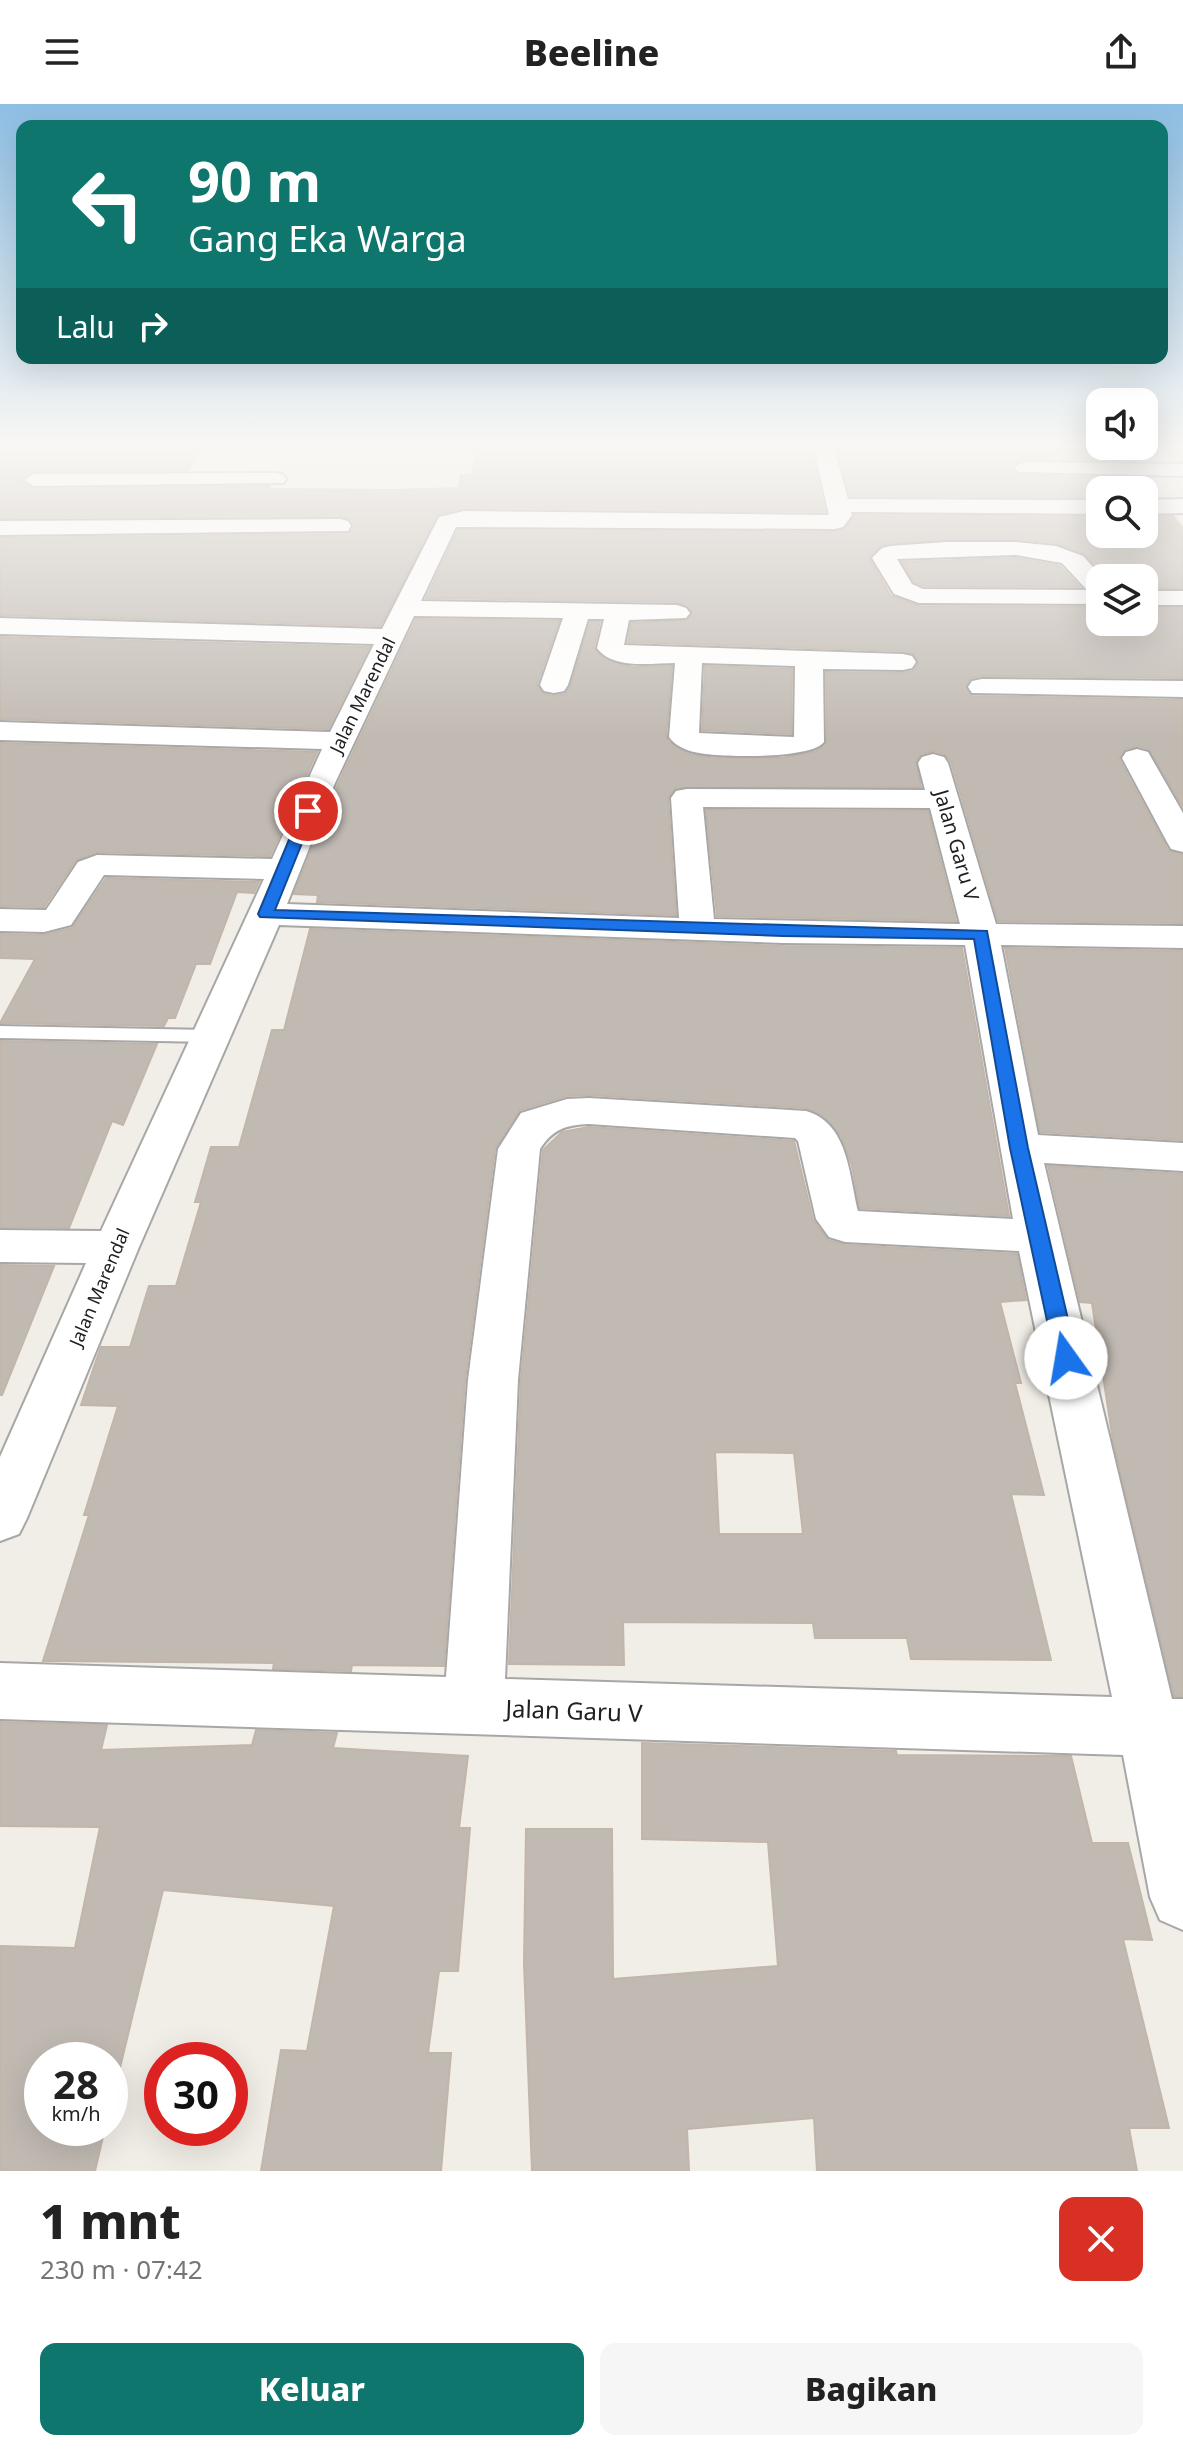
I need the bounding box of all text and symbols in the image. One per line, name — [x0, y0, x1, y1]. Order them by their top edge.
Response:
text: Beeline — [524, 28, 659, 77]
icon: menu — [40, 30, 84, 74]
icon: share — [1099, 30, 1143, 74]
text: 90 m — [188, 142, 321, 218]
icon: left — [56, 152, 160, 256]
text: Gang Eka Warga — [188, 214, 467, 263]
icon: right — [131, 304, 175, 348]
text: Lalu — [56, 306, 115, 347]
map controls — [1086, 388, 1158, 636]
button: sound — [1086, 388, 1158, 460]
button: search — [1086, 476, 1158, 548]
button: layers — [1086, 564, 1158, 636]
street label: Jalan Marendal — [323, 633, 400, 759]
pin — [274, 777, 342, 845]
street label: Jalan Garu V — [928, 784, 986, 904]
icon: arrive — [286, 789, 330, 833]
street label: Jalan Marendal — [63, 1224, 135, 1352]
position arrow — [1024, 1316, 1108, 1400]
street label: Jalan Garu V — [503, 1691, 644, 1729]
speed limit sign: 30 — [144, 2042, 248, 2146]
text: 28 — [53, 2056, 99, 2111]
text: km/h — [51, 2100, 101, 2127]
text: 1 mnt — [40, 2188, 181, 2253]
button: close — [1059, 2197, 1143, 2281]
text: 230 m · 07:42 — [40, 2251, 203, 2287]
button: Keluar — [40, 2343, 584, 2435]
button: Bagikan — [600, 2343, 1143, 2435]

